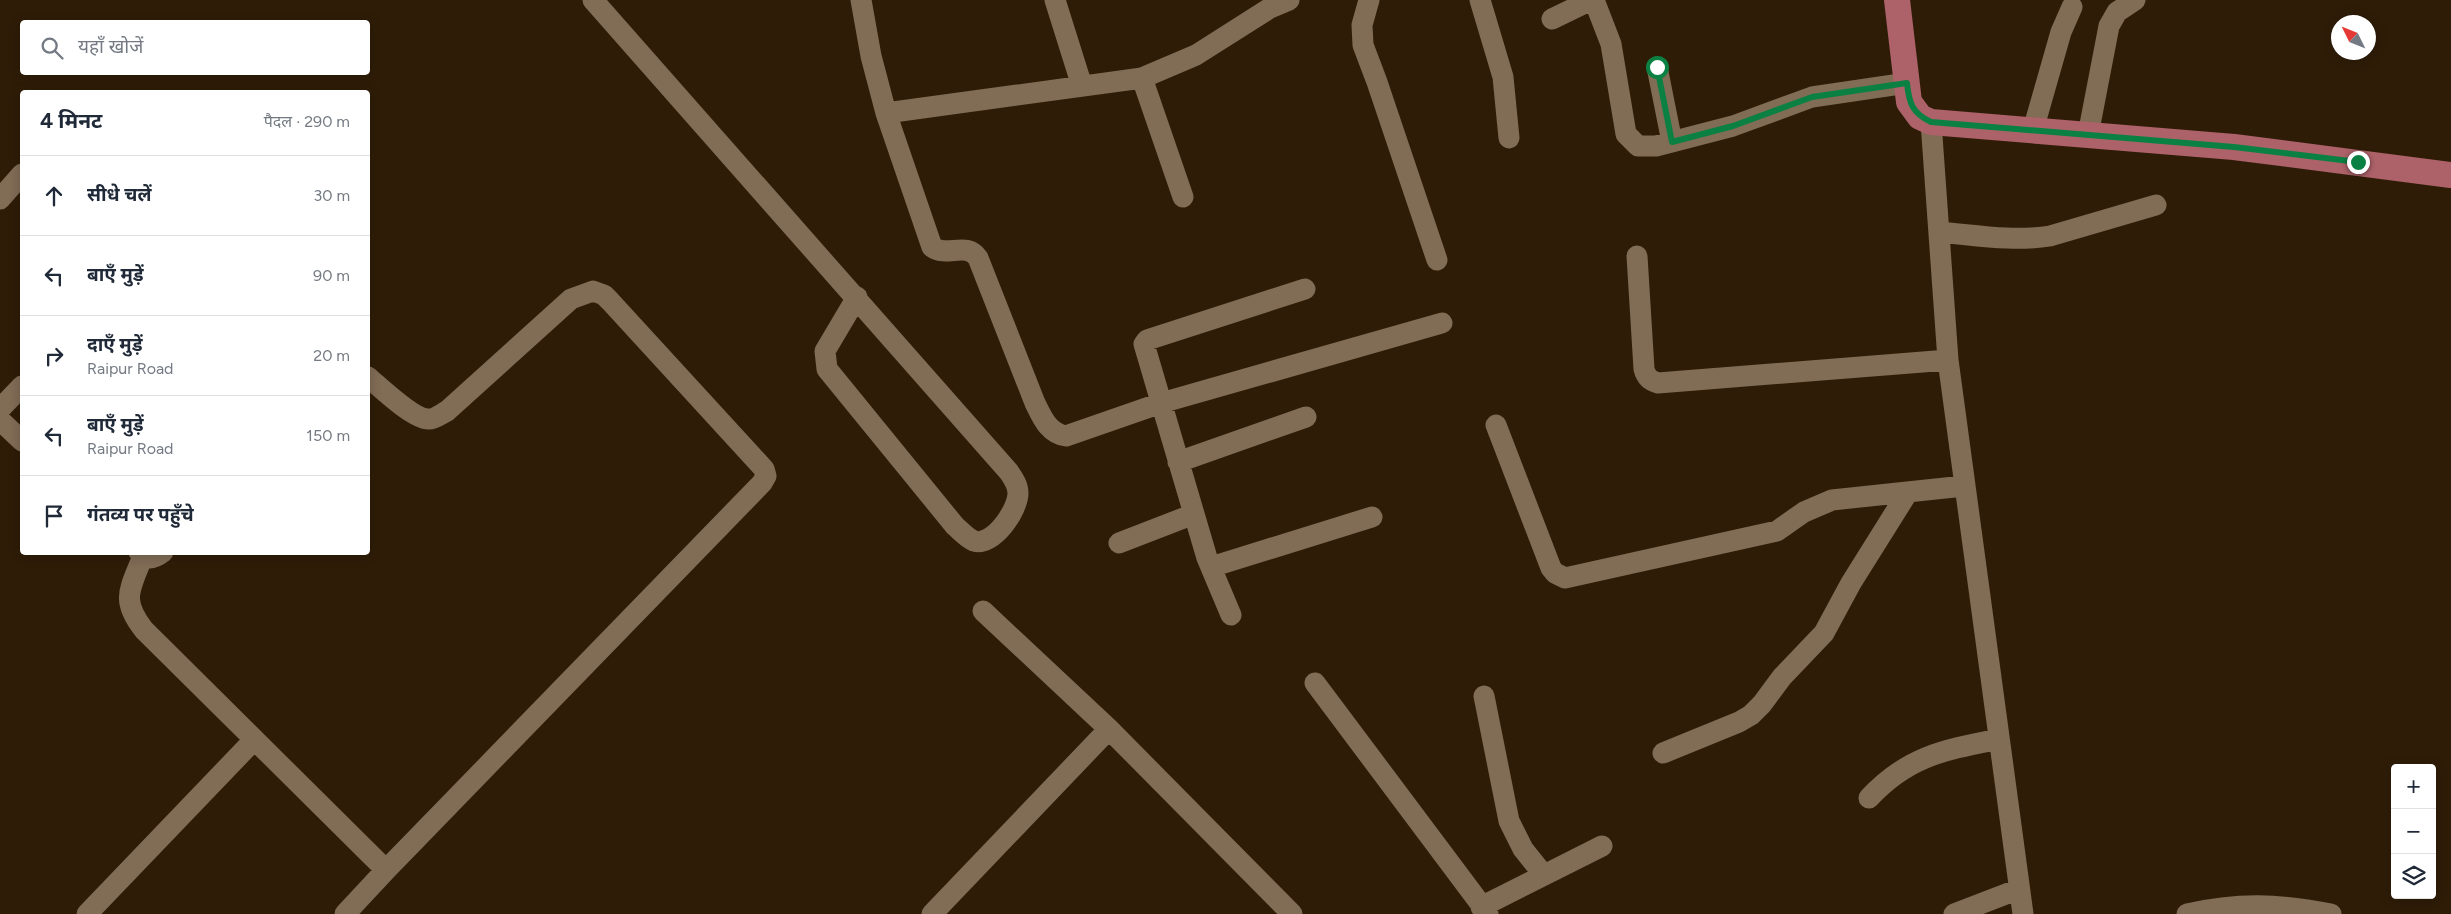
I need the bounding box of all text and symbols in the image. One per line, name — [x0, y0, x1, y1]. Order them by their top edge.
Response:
north arrow — [2331, 15, 2376, 60]
search box — [20, 20, 370, 75]
icon: search — [38, 34, 66, 62]
text: यहाँ खोजें — [78, 35, 143, 58]
route start — [1646, 56, 1669, 79]
text: 4 मिनट — [40, 108, 102, 133]
text: पैदल · 290 m — [264, 112, 350, 131]
route end — [2347, 151, 2370, 174]
icon: ahead — [40, 182, 68, 210]
text: सीधे चलें — [87, 183, 151, 206]
text: 30 m — [313, 186, 350, 205]
icon: left — [40, 262, 68, 290]
text: बाएँ मुड़ें — [87, 263, 144, 286]
text: 90 m — [313, 266, 350, 285]
text: दाएँ मुड़ें — [87, 333, 143, 356]
icon: right — [40, 342, 68, 370]
text: 20 m — [313, 346, 350, 365]
text: Raipur Road — [87, 359, 173, 378]
text: बाएँ मुड़ें — [87, 413, 144, 436]
icon: left — [40, 422, 68, 450]
text: 150 m — [306, 426, 350, 445]
text: Raipur Road — [87, 439, 173, 458]
icon: arrive — [40, 502, 68, 530]
text: गंतव्य पर पहुँचे — [87, 503, 194, 526]
map controls — [2391, 764, 2436, 899]
button: + — [2391, 764, 2436, 809]
button: − — [2391, 809, 2436, 854]
button: layers — [2391, 854, 2436, 899]

